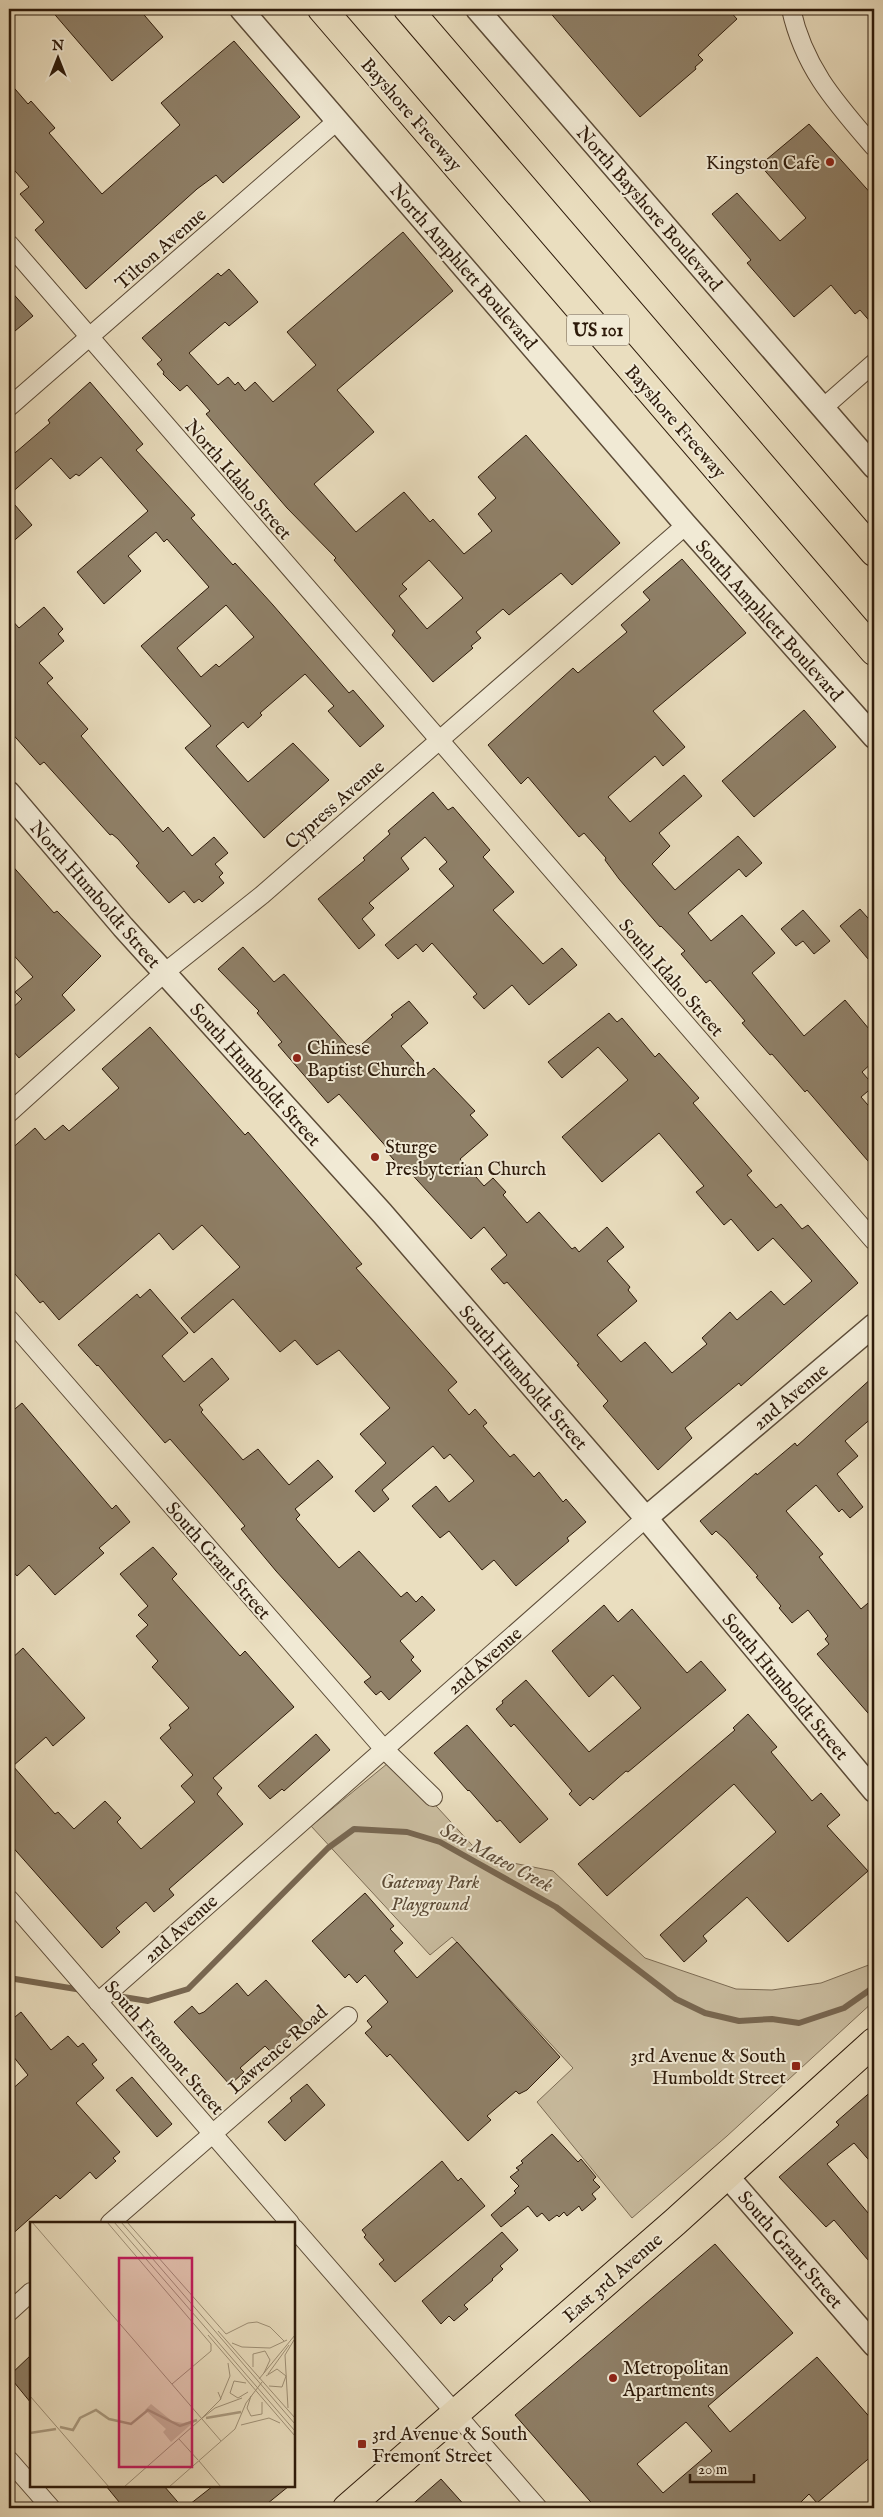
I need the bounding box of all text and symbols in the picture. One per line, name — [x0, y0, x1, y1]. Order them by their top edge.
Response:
north arrow — [32, 32, 82, 82]
text: N — [51, 37, 64, 55]
street label: Bayshore Freeway — [355, 54, 467, 178]
street label: North Bayshore Boulevard — [570, 122, 727, 297]
place label: Kingston Cafe — [706, 152, 820, 176]
marker: Kingston Cafe — [824, 156, 836, 168]
street label: North Amphlett Boulevard — [384, 179, 542, 356]
street label: Tilton Avenue — [111, 203, 212, 296]
road number: US 101 — [567, 314, 629, 346]
street label: Bayshore Freeway — [619, 361, 731, 485]
street label: North Idaho Street — [179, 415, 297, 546]
street label: South Amphlett Boulevard — [689, 535, 848, 708]
street label: Cypress Avenue — [280, 755, 390, 855]
street label: North Humboldt Street — [24, 817, 165, 974]
street label: South Idaho Street — [613, 914, 729, 1043]
street label: South Humboldt Street — [184, 999, 325, 1152]
place label: Chinese Baptist Church — [307, 1037, 426, 1083]
marker: Chinese Baptist Church — [291, 1052, 303, 1064]
place label: Sturge Presbyterian Church — [385, 1136, 546, 1182]
marker: Sturge Presbyterian Church — [369, 1151, 381, 1163]
street label: South Humboldt Street — [453, 1301, 592, 1456]
street label: 2nd Avenue — [749, 1359, 834, 1436]
street label: South Grant Street — [160, 1497, 276, 1626]
street label: South Humboldt Street — [716, 1609, 853, 1766]
street label: 2nd Avenue — [443, 1622, 528, 1701]
water label: San Mateo Creek — [436, 1818, 557, 1899]
park label: Gateway Park Playground — [381, 1871, 480, 1917]
street label: 2nd Avenue — [139, 1890, 224, 1969]
street label: South Fremont Street — [98, 1976, 229, 2121]
street label: Lawrence Road — [224, 2000, 334, 2100]
place label: 3rd Avenue & South Humboldt Street — [631, 2045, 786, 2091]
marker: 3rd Avenue & South Humboldt Street — [790, 2060, 802, 2072]
street label: South Grant Street — [732, 2186, 848, 2315]
inset map — [30, 2222, 295, 2487]
street label: East 3rd Avenue — [558, 2228, 669, 2329]
place label: Metropolitan Apartments — [622, 2357, 729, 2403]
marker: Metropolitan Apartments — [607, 2372, 619, 2384]
place label: 3rd Avenue & South Fremont Street — [372, 2423, 527, 2469]
marker: 3rd Avenue & South Fremont Street — [356, 2438, 368, 2450]
scale bar — [690, 2452, 754, 2484]
text: 20 m — [698, 2460, 728, 2479]

